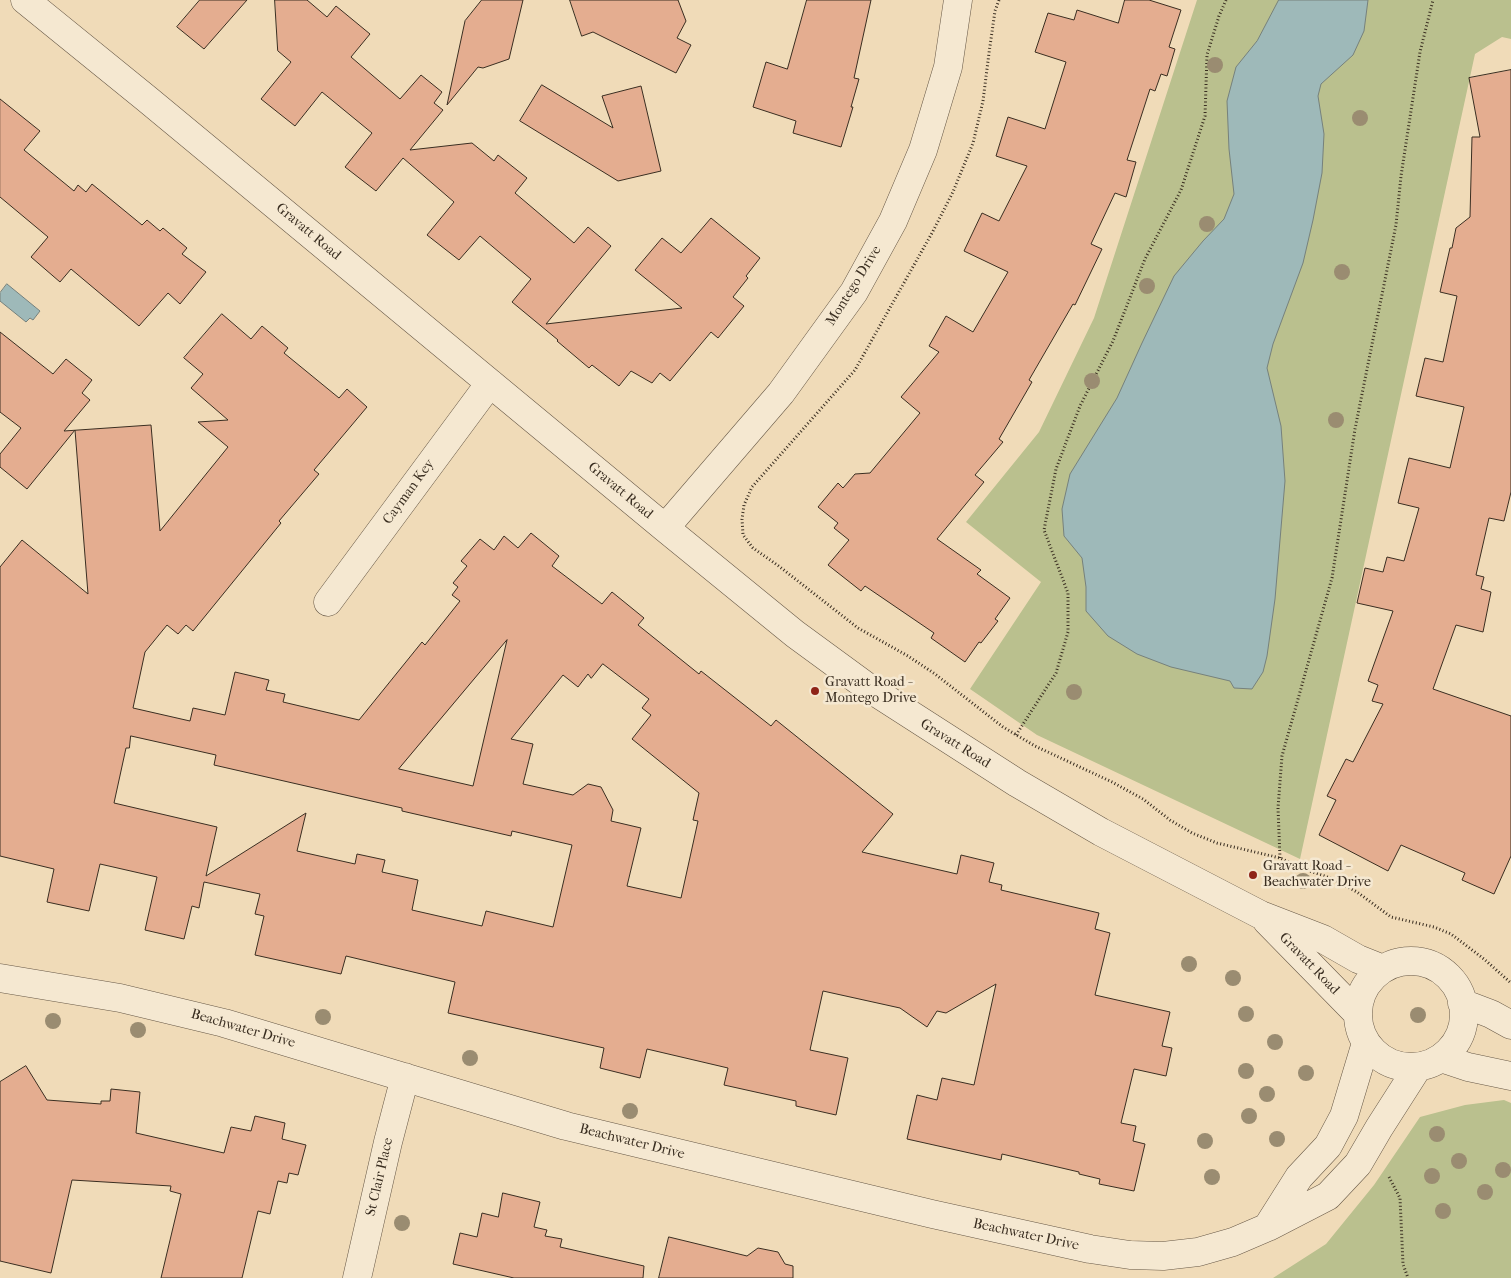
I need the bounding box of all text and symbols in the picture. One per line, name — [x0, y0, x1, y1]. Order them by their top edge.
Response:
street label: Gravatt Road — [272, 200, 344, 264]
street label: Montego Drive — [823, 243, 885, 329]
street label: Cayman Key — [380, 456, 438, 528]
street label: Gravatt Road — [584, 459, 656, 523]
place label: Gravatt Road - Montego Drive — [825, 675, 916, 708]
marker: Gravatt Road - Montego Drive — [809, 685, 821, 697]
street label: Gravatt Road — [917, 716, 993, 772]
place label: Gravatt Road - Beachwater Drive — [1263, 859, 1371, 892]
marker: Gravatt Road - Beachwater Drive — [1247, 869, 1259, 881]
street label: Gravatt Road — [1275, 930, 1343, 998]
street label: Beachwater Drive — [189, 1006, 297, 1052]
street label: Beachwater Drive — [578, 1121, 686, 1163]
street label: St Clair Place — [363, 1136, 397, 1218]
street label: Beachwater Drive — [971, 1216, 1081, 1254]

